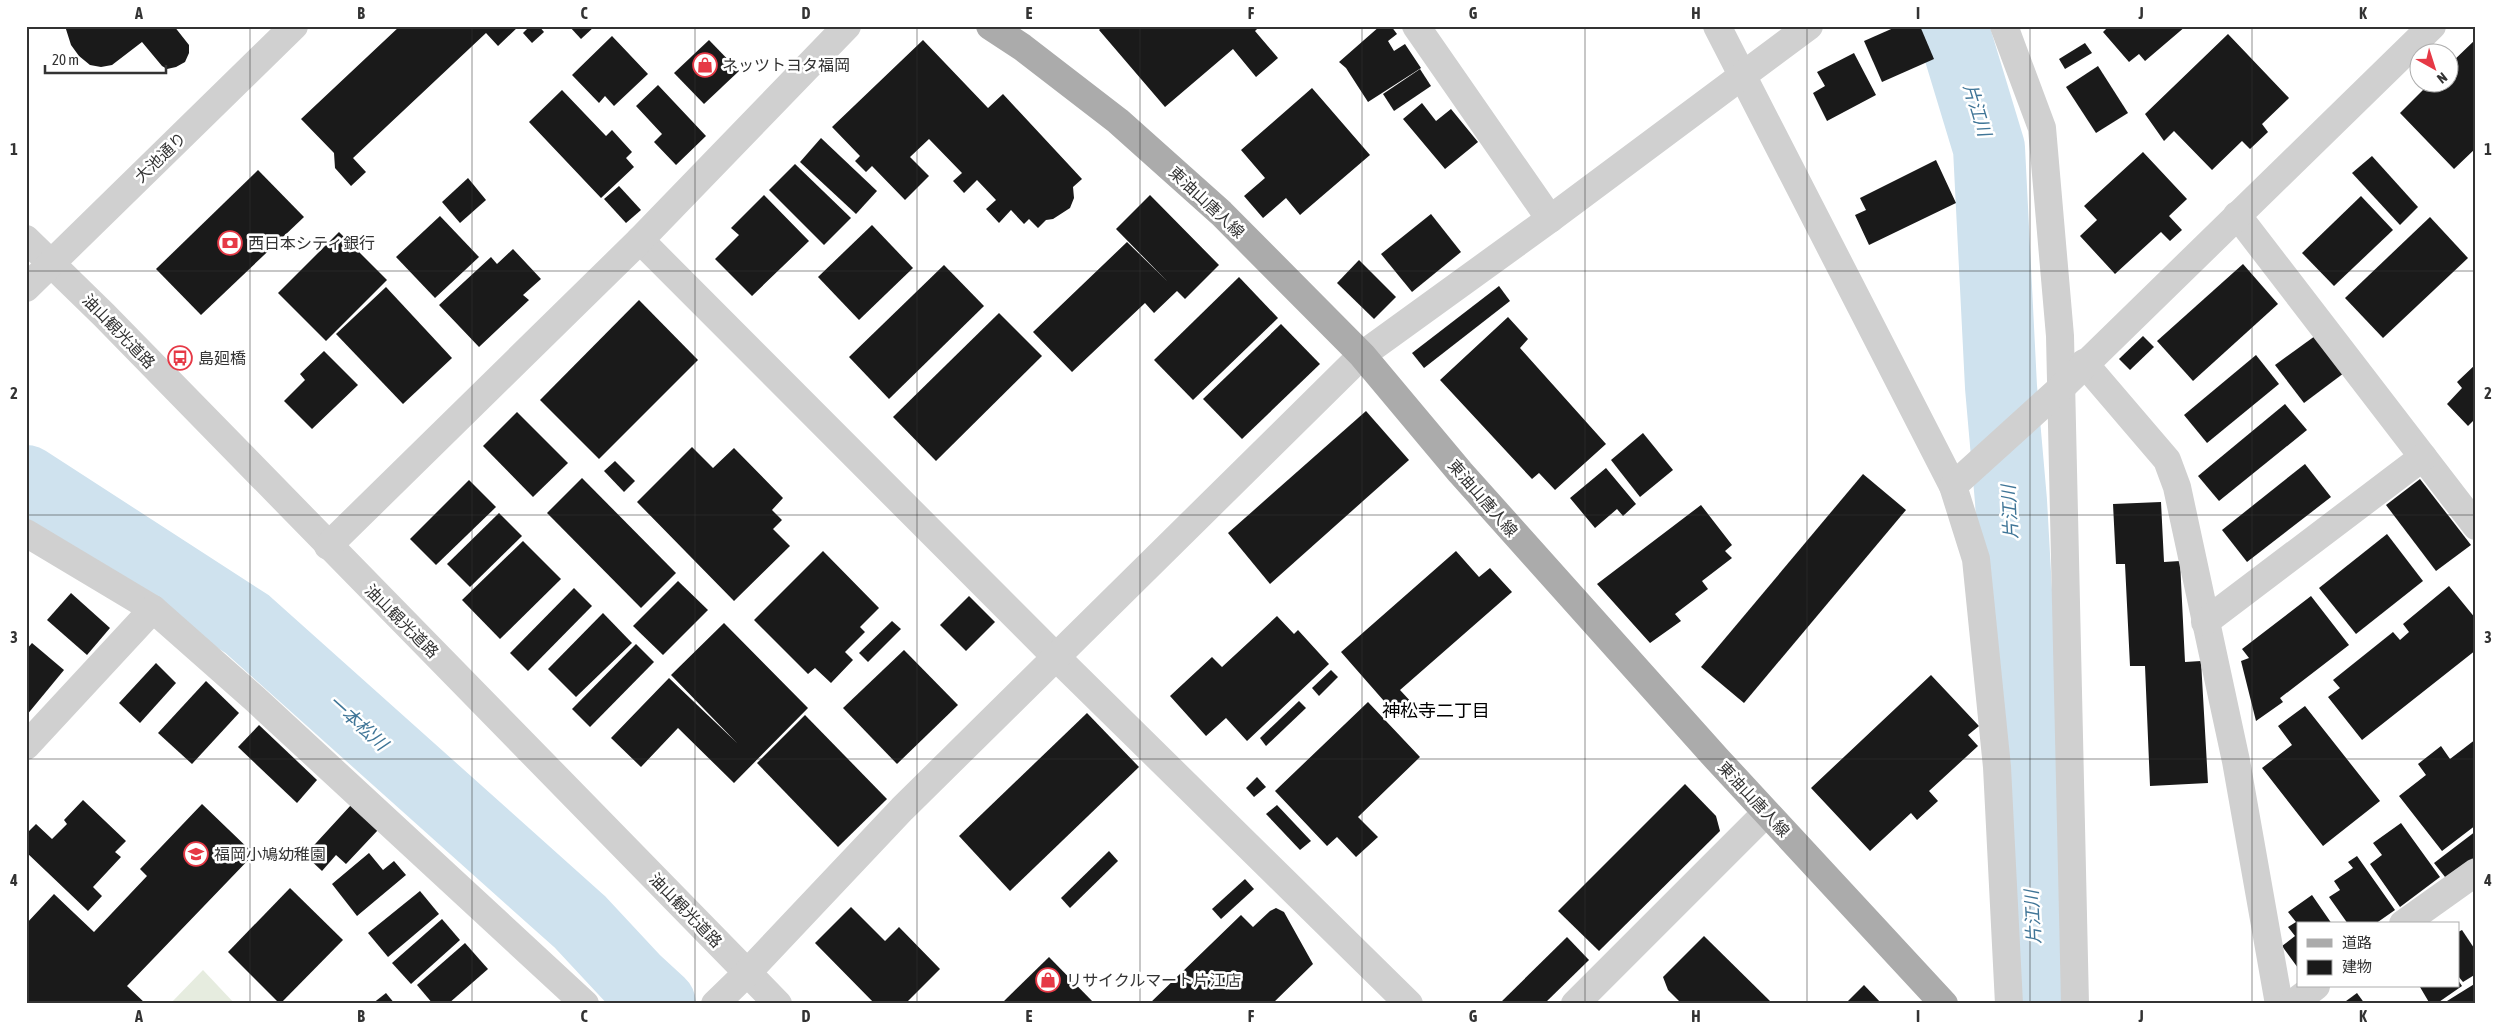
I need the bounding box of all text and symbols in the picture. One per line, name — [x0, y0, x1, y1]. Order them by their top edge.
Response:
text: A — [134, 4, 143, 22]
text: B — [357, 4, 365, 22]
text: C — [580, 4, 588, 22]
text: D — [802, 4, 811, 22]
text: E — [1026, 4, 1033, 22]
text: F — [1248, 4, 1255, 22]
text: G — [1469, 4, 1478, 22]
text: H — [1691, 4, 1701, 22]
text: I — [1916, 4, 1920, 22]
text: J — [2137, 4, 2144, 22]
text: K — [2359, 4, 2367, 22]
scale bar — [45, 42, 166, 74]
north arrow — [2410, 42, 2460, 92]
text: 20 m — [52, 51, 79, 68]
shop icon: ネッツトヨタ福岡 — [692, 52, 718, 78]
place label: ネッツトヨタ福岡 — [722, 56, 850, 74]
text: N — [2434, 69, 2450, 87]
water label: 片江川 — [1960, 81, 1996, 141]
street label: 大池通り — [131, 128, 189, 186]
text: 1 — [10, 140, 18, 158]
text: 1 — [2484, 140, 2492, 158]
street label: 東油山唐人線 — [1166, 163, 1248, 241]
bank icon: 西日本シティ銀行 — [217, 230, 243, 256]
place label: 西日本シティ銀行 — [248, 234, 375, 252]
street label: 油山観光道路 — [79, 290, 159, 372]
bus stop icon: 島廻橋 — [167, 345, 193, 371]
place label: 島廻橋 — [198, 349, 246, 367]
text: 2 — [10, 384, 18, 402]
text: 2 — [2484, 384, 2492, 402]
street label: 東油山唐人線 — [1445, 456, 1521, 540]
water label: 片江川 — [1997, 483, 2021, 540]
street label: 油山観光道路 — [362, 581, 442, 661]
text: 3 — [10, 628, 18, 646]
text: 3 — [2484, 628, 2492, 646]
water label: 一本松川 — [325, 691, 394, 756]
district label: 神松寺二丁目 — [1382, 700, 1490, 721]
street label: 東油山唐人線 — [1715, 758, 1793, 840]
school or university icon: 福岡小鳩幼稚園 — [183, 841, 209, 867]
place label: 福岡小鳩幼稚園 — [214, 845, 326, 863]
street label: 油山観光道路 — [646, 869, 726, 951]
text: 4 — [9, 871, 18, 889]
text: 4 — [2483, 871, 2492, 889]
water label: 片江川 — [2020, 888, 2044, 945]
legend — [2297, 922, 2460, 988]
text: 道路 — [2342, 934, 2372, 951]
text: 建物 — [2342, 958, 2372, 975]
shop icon: リサイクルマート片江店 — [1035, 967, 1061, 993]
place label: リサイクルマート片江店 — [1066, 971, 1241, 989]
text: A — [134, 1007, 143, 1025]
text: B — [357, 1007, 365, 1025]
text: C — [580, 1007, 588, 1025]
text: D — [802, 1007, 811, 1025]
text: E — [1026, 1007, 1033, 1025]
text: F — [1248, 1007, 1255, 1025]
text: G — [1469, 1007, 1478, 1025]
text: H — [1691, 1007, 1701, 1025]
text: I — [1916, 1007, 1920, 1025]
text: J — [2137, 1007, 2144, 1025]
text: K — [2359, 1007, 2367, 1025]

